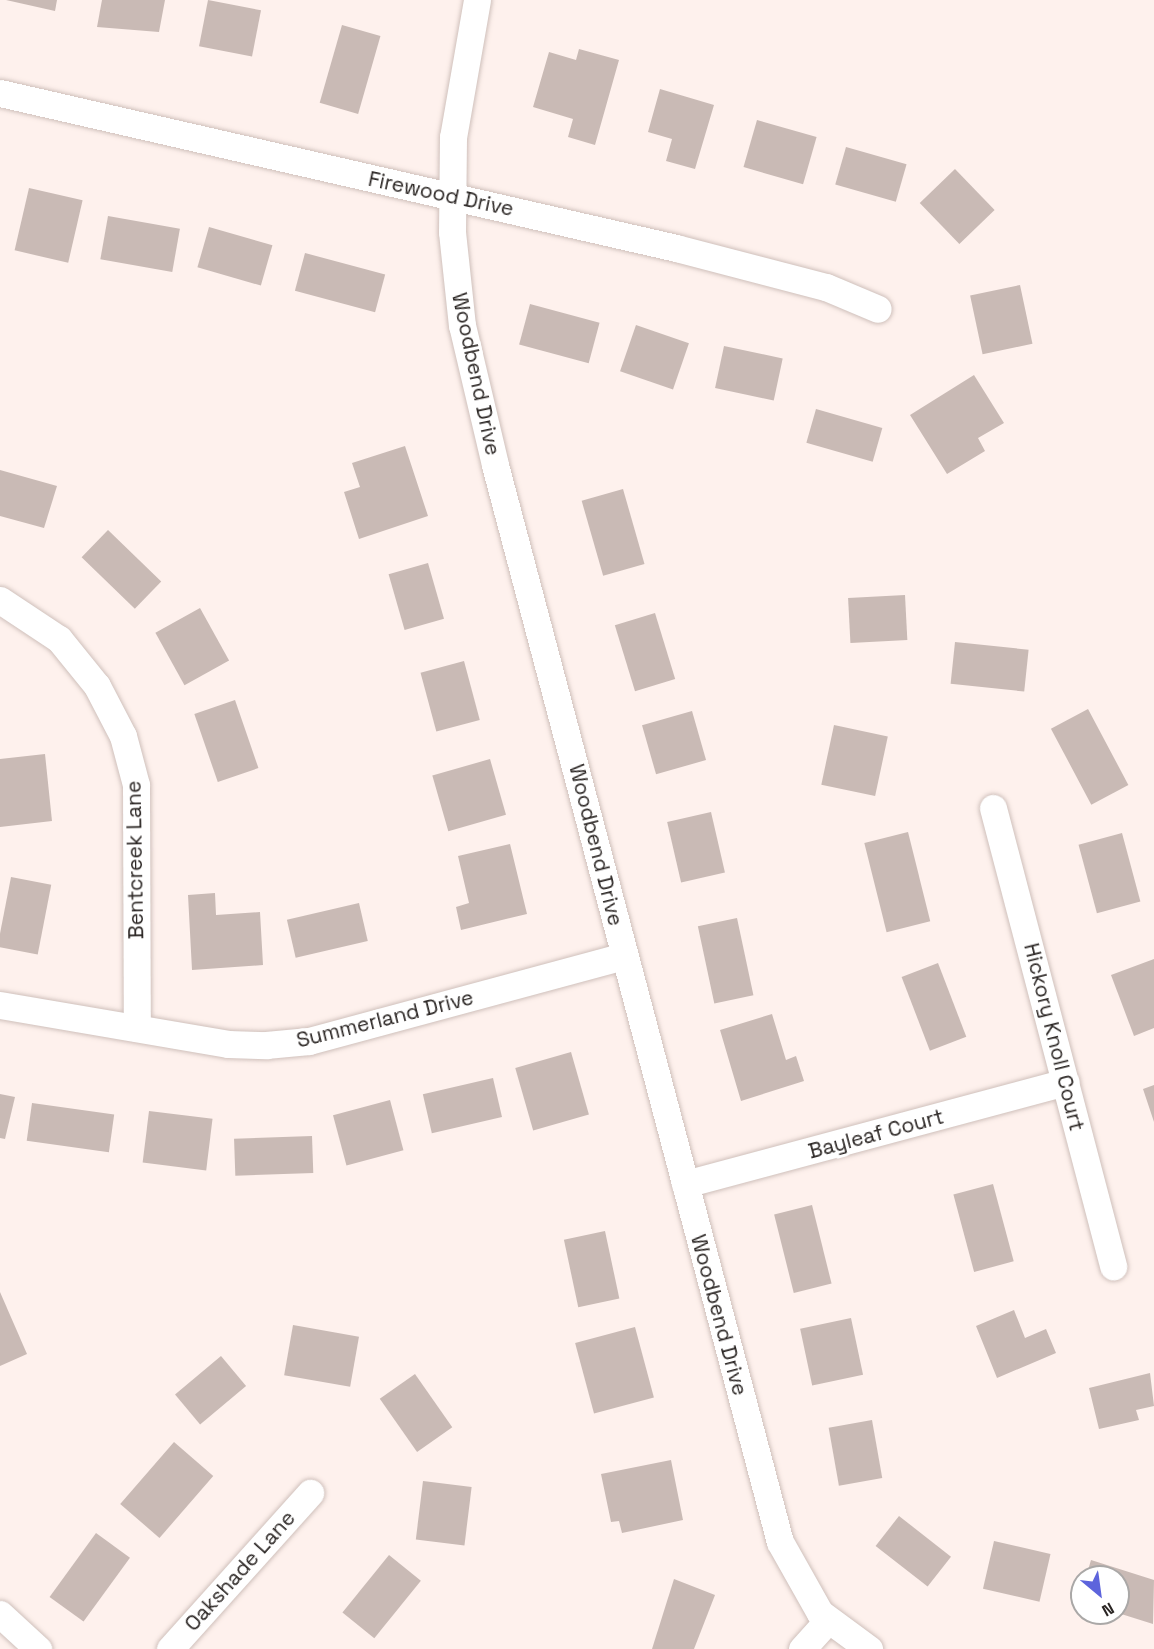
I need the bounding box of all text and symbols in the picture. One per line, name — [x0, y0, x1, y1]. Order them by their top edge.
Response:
street label: Firewood Drive — [366, 166, 516, 222]
street label: Woodbend Drive — [446, 290, 506, 458]
street label: Woodbend Drive — [564, 762, 628, 928]
street label: Bentcreek Lane — [121, 780, 149, 940]
street label: Hickory Knoll Court — [1018, 941, 1090, 1133]
street label: Summerland Drive — [294, 985, 476, 1053]
street label: Bayleaf Court — [806, 1104, 946, 1164]
street label: Woodbend Drive — [685, 1232, 753, 1398]
street label: Oakshade Lane — [179, 1506, 301, 1636]
north arrow — [1070, 1565, 1130, 1625]
text: N — [1098, 1598, 1118, 1621]

